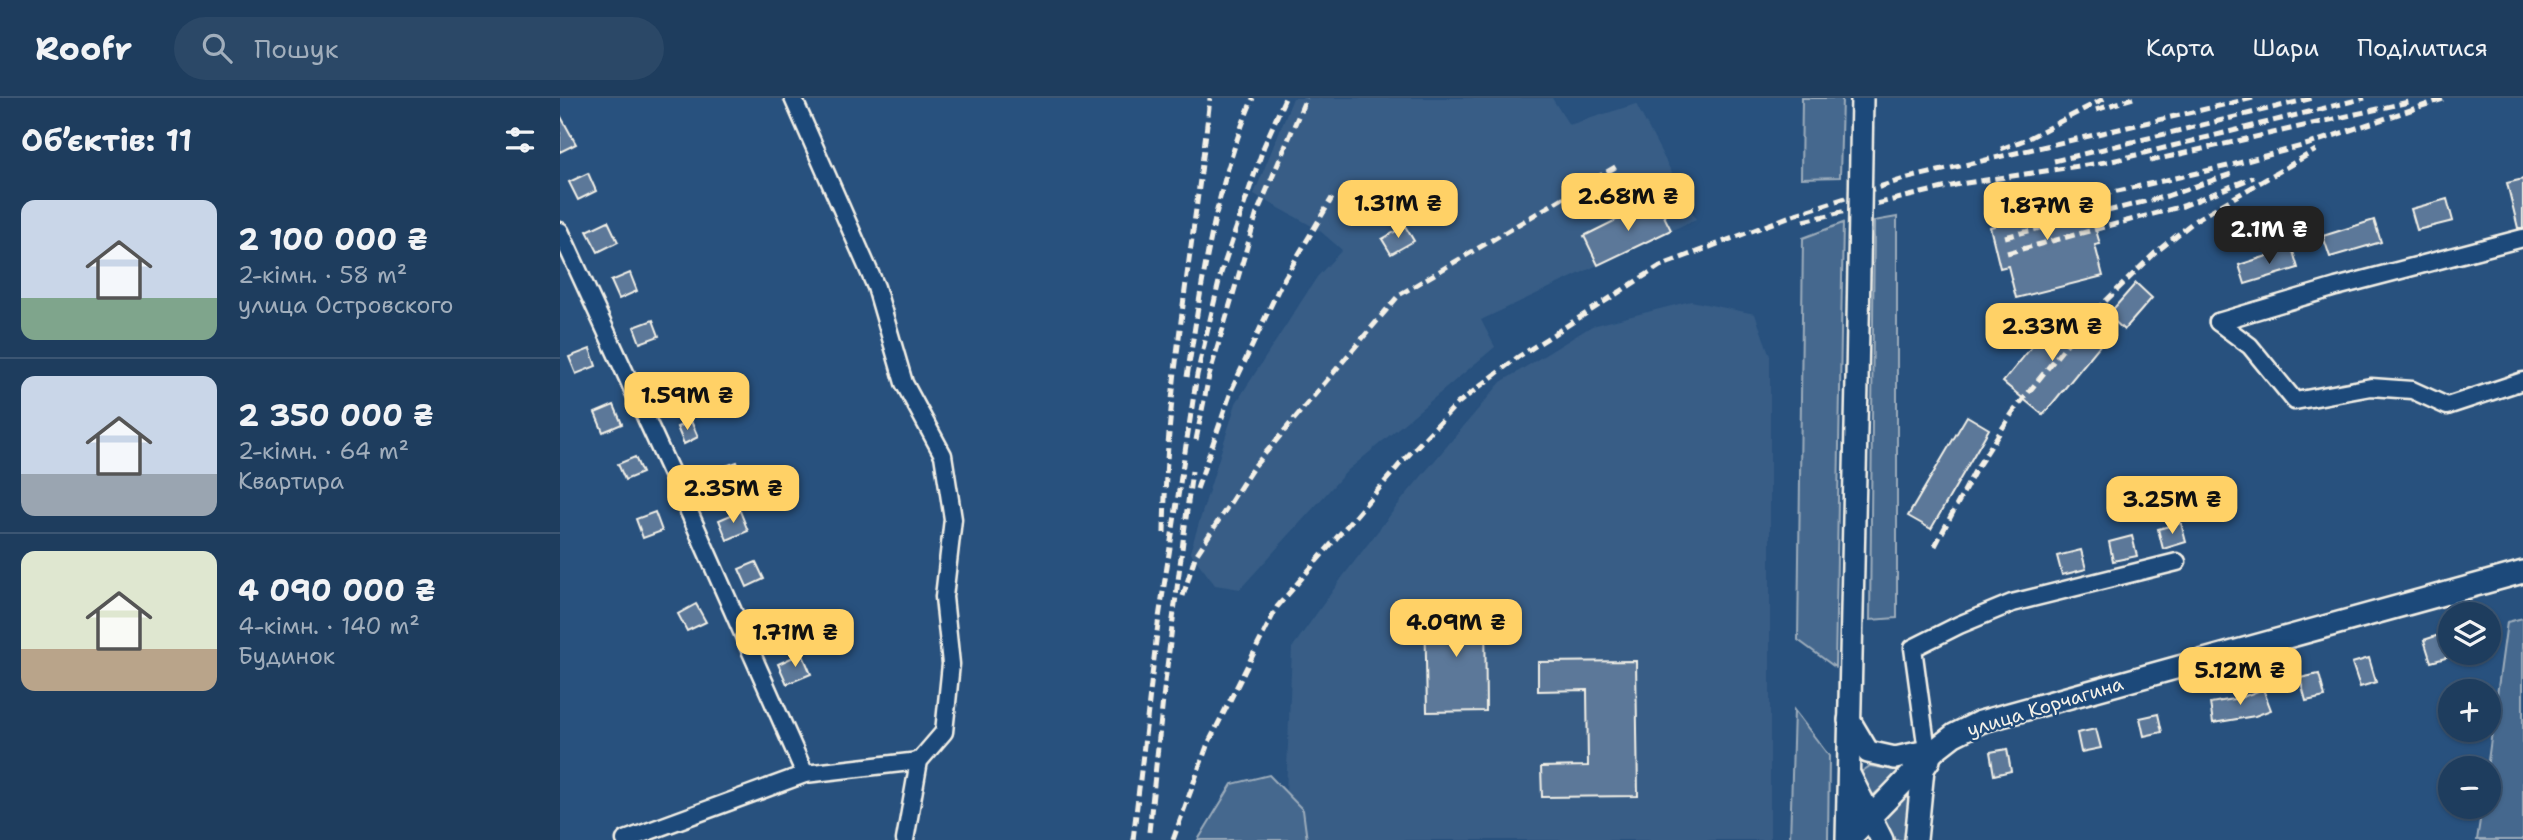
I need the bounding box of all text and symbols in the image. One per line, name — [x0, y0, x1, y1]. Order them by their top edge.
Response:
search box — [174, 17, 664, 80]
text: Roofr — [35, 26, 132, 71]
icon: search — [198, 29, 236, 67]
text: Пошук — [254, 31, 339, 66]
text: Карта — [2146, 32, 2214, 64]
text: Шари — [2252, 32, 2319, 64]
text: Поділитися — [2357, 32, 2488, 64]
text: Об’єктів: 11 — [21, 120, 192, 161]
icon: filters — [501, 121, 539, 159]
pin: 2.68M ₴ — [1563, 174, 1693, 233]
pin: 1.31M ₴ — [1333, 180, 1463, 240]
text: 2.68M ₴ — [1577, 181, 1679, 211]
pin: 1.87M ₴ — [1982, 183, 2112, 242]
text: 1.31M ₴ — [1354, 188, 1442, 218]
text: 1.87M ₴ — [2000, 190, 2094, 220]
pin: 2.1M ₴ — [2212, 206, 2326, 266]
text: 2.1M ₴ — [2230, 214, 2308, 244]
text: 2 100 000 ₴ — [238, 219, 428, 260]
icon: home — [77, 228, 161, 312]
text: 2-кімн. · 58 m² — [238, 260, 407, 290]
text: улица Островского — [238, 290, 453, 320]
pin: 2.33M ₴ — [1987, 303, 2117, 363]
text: 2.33M ₴ — [2001, 311, 2103, 341]
pin: 1.59M ₴ — [622, 372, 752, 432]
text: 1.59M ₴ — [640, 380, 734, 410]
text: 2 350 000 ₴ — [238, 395, 434, 436]
icon: home — [77, 404, 161, 488]
text: 2-кімн. · 64 m² — [238, 436, 409, 466]
text: Квартира — [238, 466, 344, 496]
pin: 2.35M ₴ — [668, 466, 798, 525]
text: 2.35M ₴ — [683, 473, 783, 503]
pin: 3.25M ₴ — [2107, 476, 2237, 536]
text: 3.25M ₴ — [2122, 484, 2222, 514]
text: 4 090 000 ₴ — [238, 570, 436, 611]
icon: home — [77, 579, 161, 663]
pin: 4.09M ₴ — [1391, 600, 1521, 659]
map controls — [2438, 602, 2501, 819]
button: layers — [2438, 602, 2501, 665]
text: 4.09M ₴ — [1406, 607, 1506, 637]
pin: 1.71M ₴ — [730, 610, 860, 669]
text: 4-кімн. · 140 m² — [238, 611, 420, 641]
text: 1.71M ₴ — [752, 617, 838, 647]
text: Будинок — [238, 641, 335, 671]
pin: 5.12M ₴ — [2175, 648, 2305, 707]
text: 5.12M ₴ — [2195, 655, 2285, 685]
street label: улица Корчагина — [1964, 671, 2127, 742]
button: + — [2438, 679, 2501, 742]
button: − — [2438, 756, 2501, 819]

